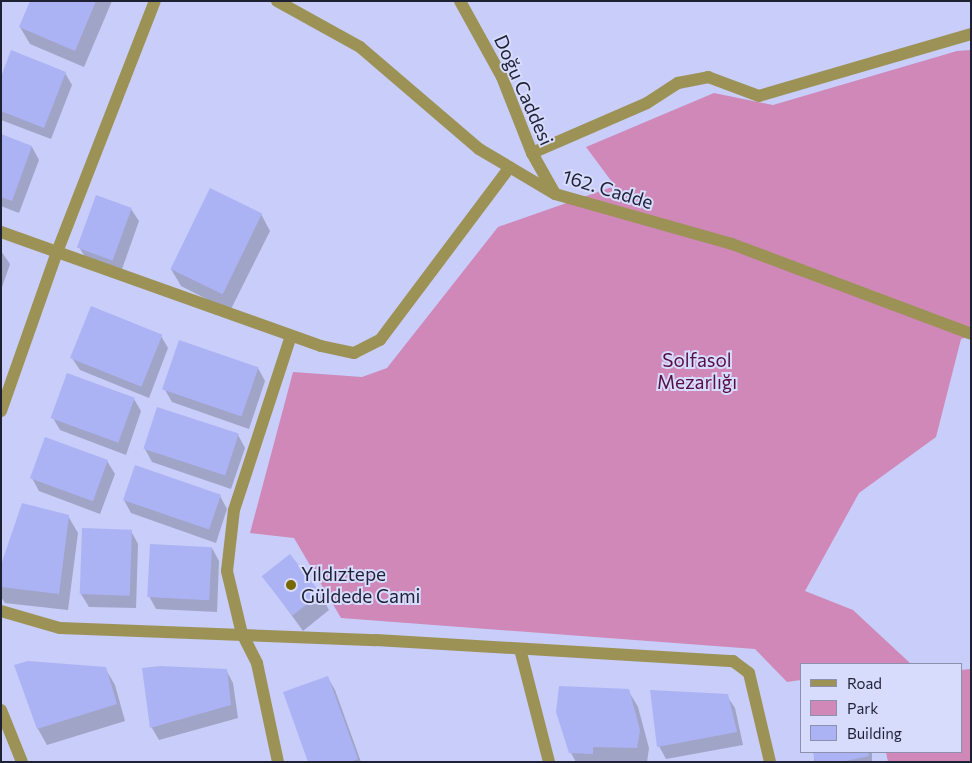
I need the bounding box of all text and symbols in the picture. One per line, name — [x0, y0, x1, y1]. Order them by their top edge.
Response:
street label: Doğu Caddesi — [490, 31, 558, 149]
street label: 162. Cadde — [560, 164, 656, 214]
park label: Solfasol Mezarlığı — [657, 349, 737, 393]
place label: Yıldıztepe Güldede Cami — [301, 563, 420, 607]
marker: Yıldıztepe Güldede Cami — [285, 579, 297, 591]
legend — [800, 663, 962, 753]
text: Road — [847, 674, 882, 692]
text: Park — [847, 699, 878, 717]
text: Building — [847, 724, 902, 742]

